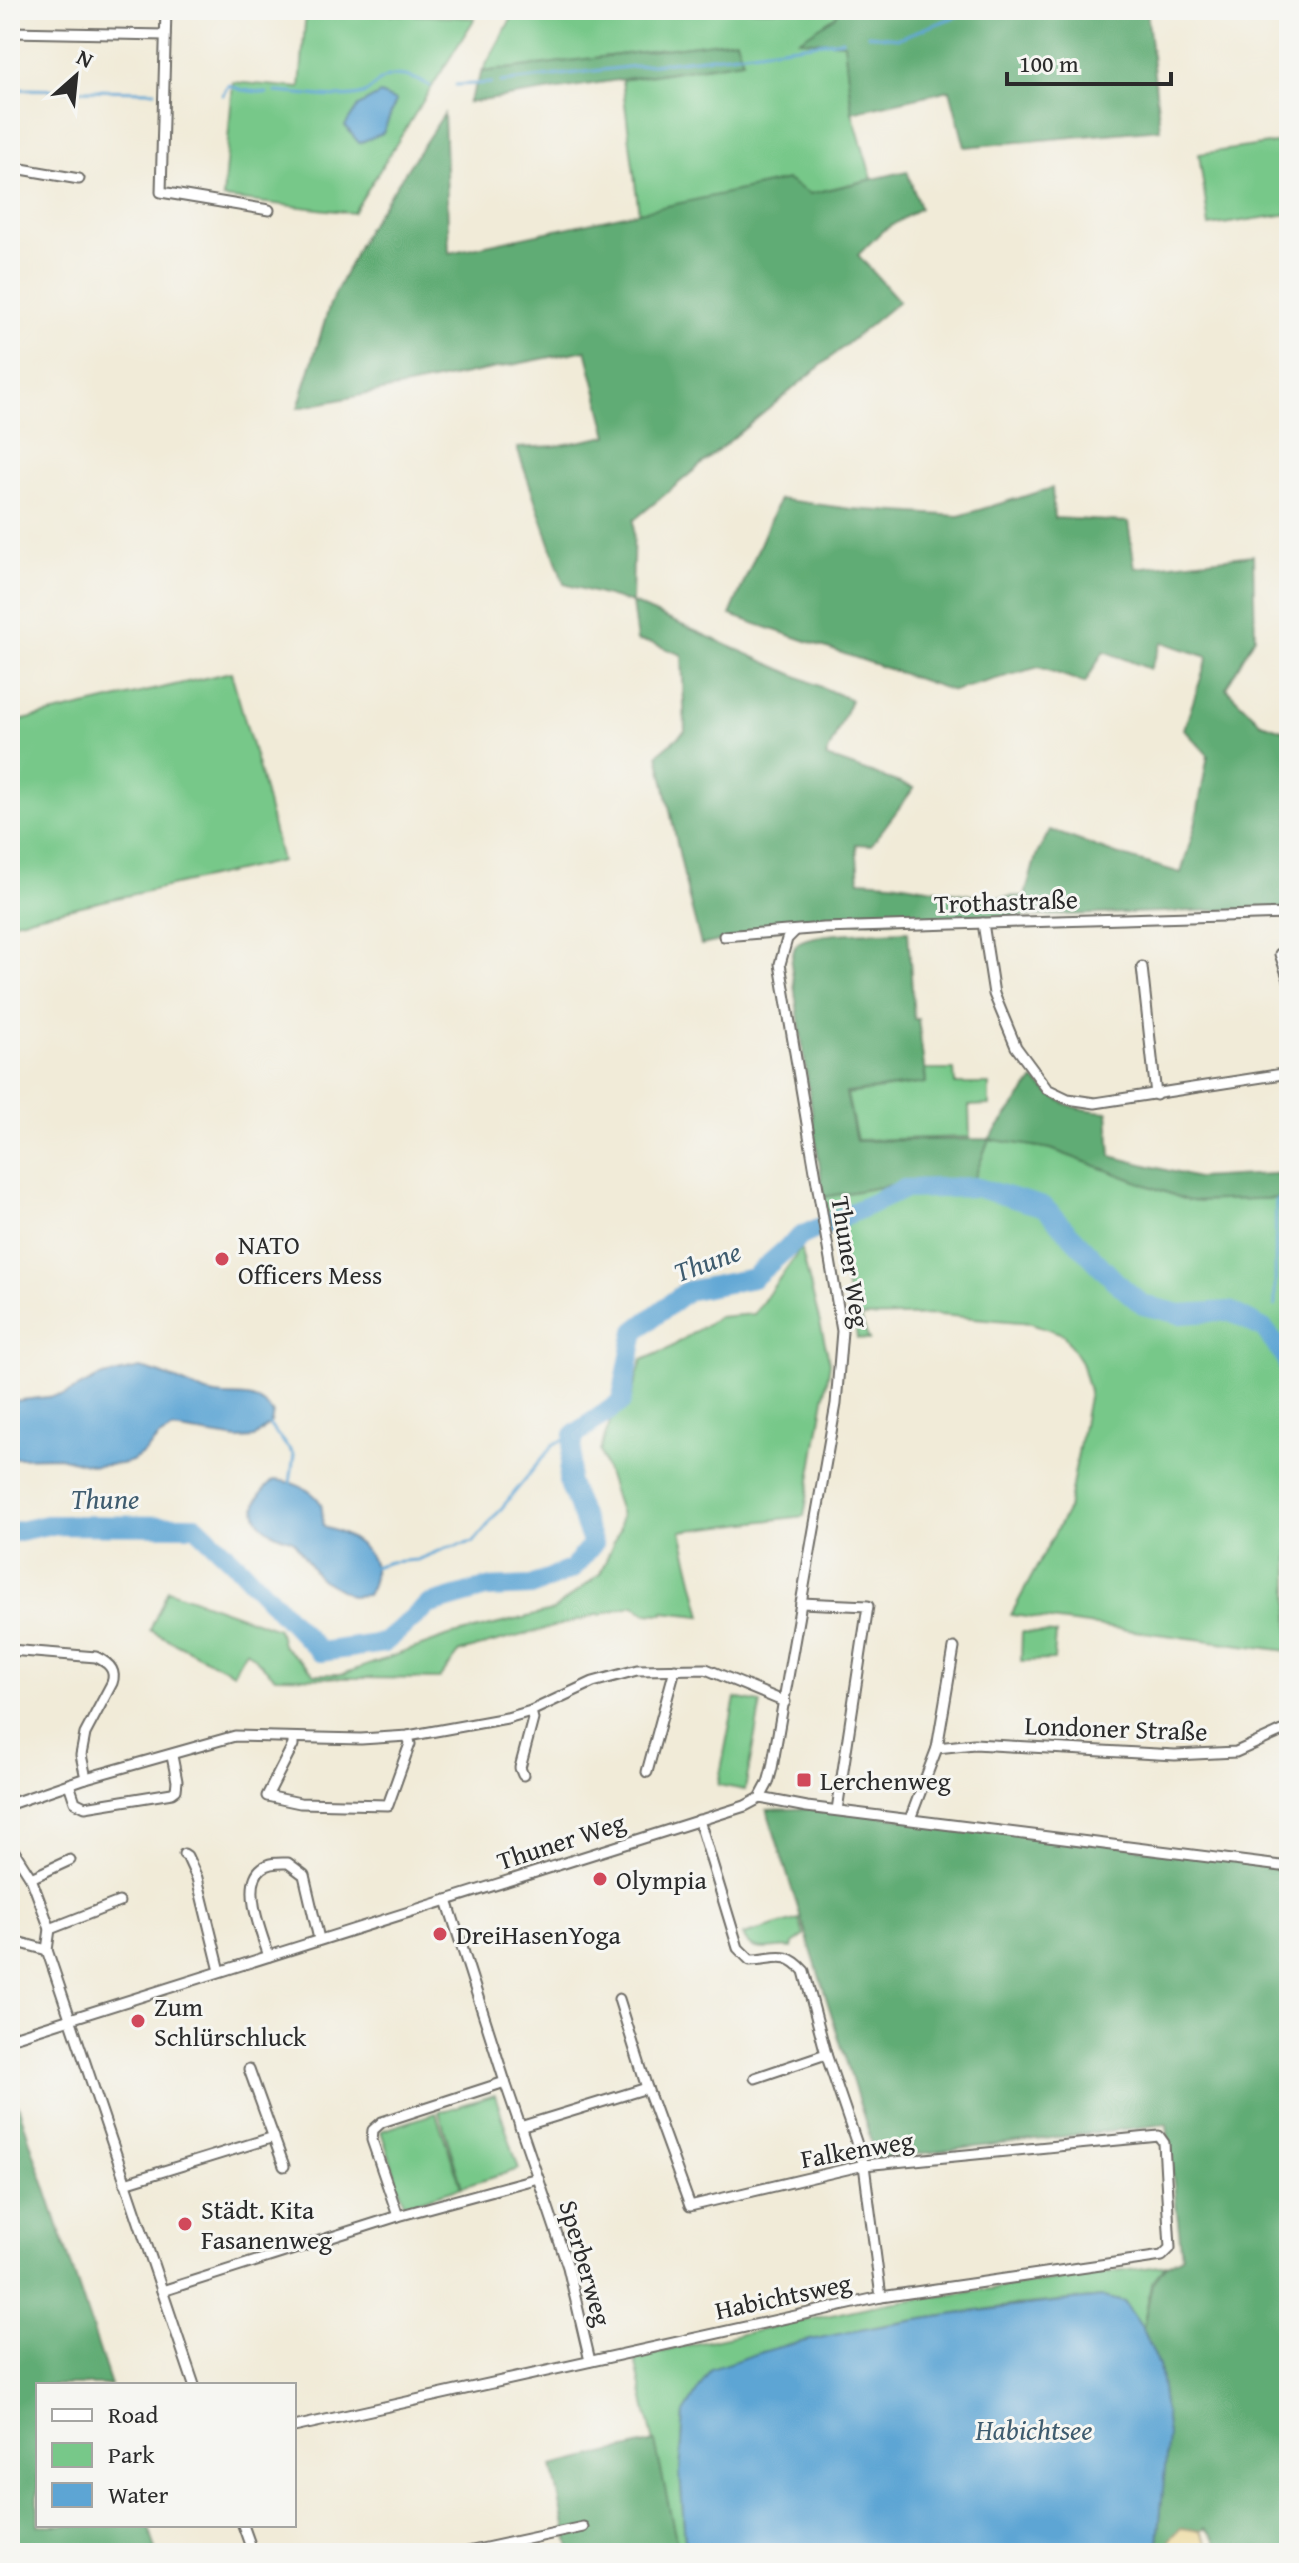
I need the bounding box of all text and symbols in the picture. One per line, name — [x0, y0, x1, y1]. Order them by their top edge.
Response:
north arrow — [36, 36, 116, 116]
scale bar — [1007, 36, 1171, 86]
text: N — [71, 41, 99, 76]
text: 100 m — [1019, 46, 1079, 81]
street label: Trothastraße — [933, 879, 1079, 923]
street label: Thuner Weg — [821, 1193, 881, 1331]
place label: NATO Officers Mess — [238, 1225, 382, 1294]
water label: Thune — [668, 1230, 746, 1292]
marker: NATO Officers Mess — [213, 1250, 231, 1268]
water label: Thune — [71, 1478, 139, 1519]
street label: Londoner Straße — [1024, 1705, 1208, 1751]
place label: Lerchenweg — [820, 1761, 951, 1800]
marker: Lerchenweg — [795, 1771, 813, 1789]
street label: Thuner Weg — [492, 1802, 630, 1880]
place label: Olympia — [616, 1860, 708, 1899]
marker: Olympia — [591, 1870, 609, 1888]
place label: DreiHasenYoga — [456, 1915, 622, 1954]
marker: DreiHasenYoga — [431, 1925, 449, 1943]
place label: Zum Schlürschluck — [154, 1987, 307, 2056]
marker: Zum Schlürschluck — [129, 2012, 147, 2030]
street label: Falkenweg — [798, 2120, 916, 2178]
place label: Städt. Kita Fasanenweg — [201, 2190, 332, 2259]
street label: Sperberweg — [549, 2196, 623, 2330]
marker: Städt. Kita Fasanenweg — [176, 2215, 194, 2233]
street label: Habichtsweg — [711, 2263, 855, 2329]
legend — [36, 2383, 296, 2527]
text: Road — [108, 2397, 158, 2432]
water label: Habichtsee — [974, 2409, 1093, 2450]
text: Park — [108, 2437, 155, 2472]
text: Water — [108, 2477, 169, 2512]

